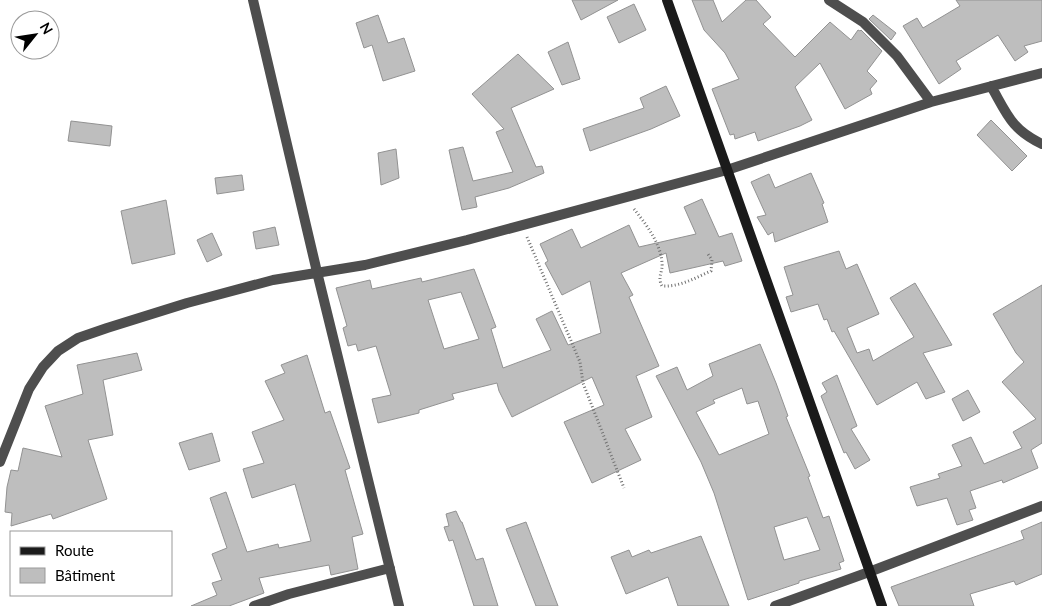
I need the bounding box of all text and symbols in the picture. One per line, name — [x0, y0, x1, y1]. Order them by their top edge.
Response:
north arrow — [10, 10, 60, 60]
text: N — [37, 19, 57, 37]
legend — [10, 531, 172, 596]
text: Route — [55, 541, 94, 559]
text: Bâtiment — [55, 566, 116, 584]

